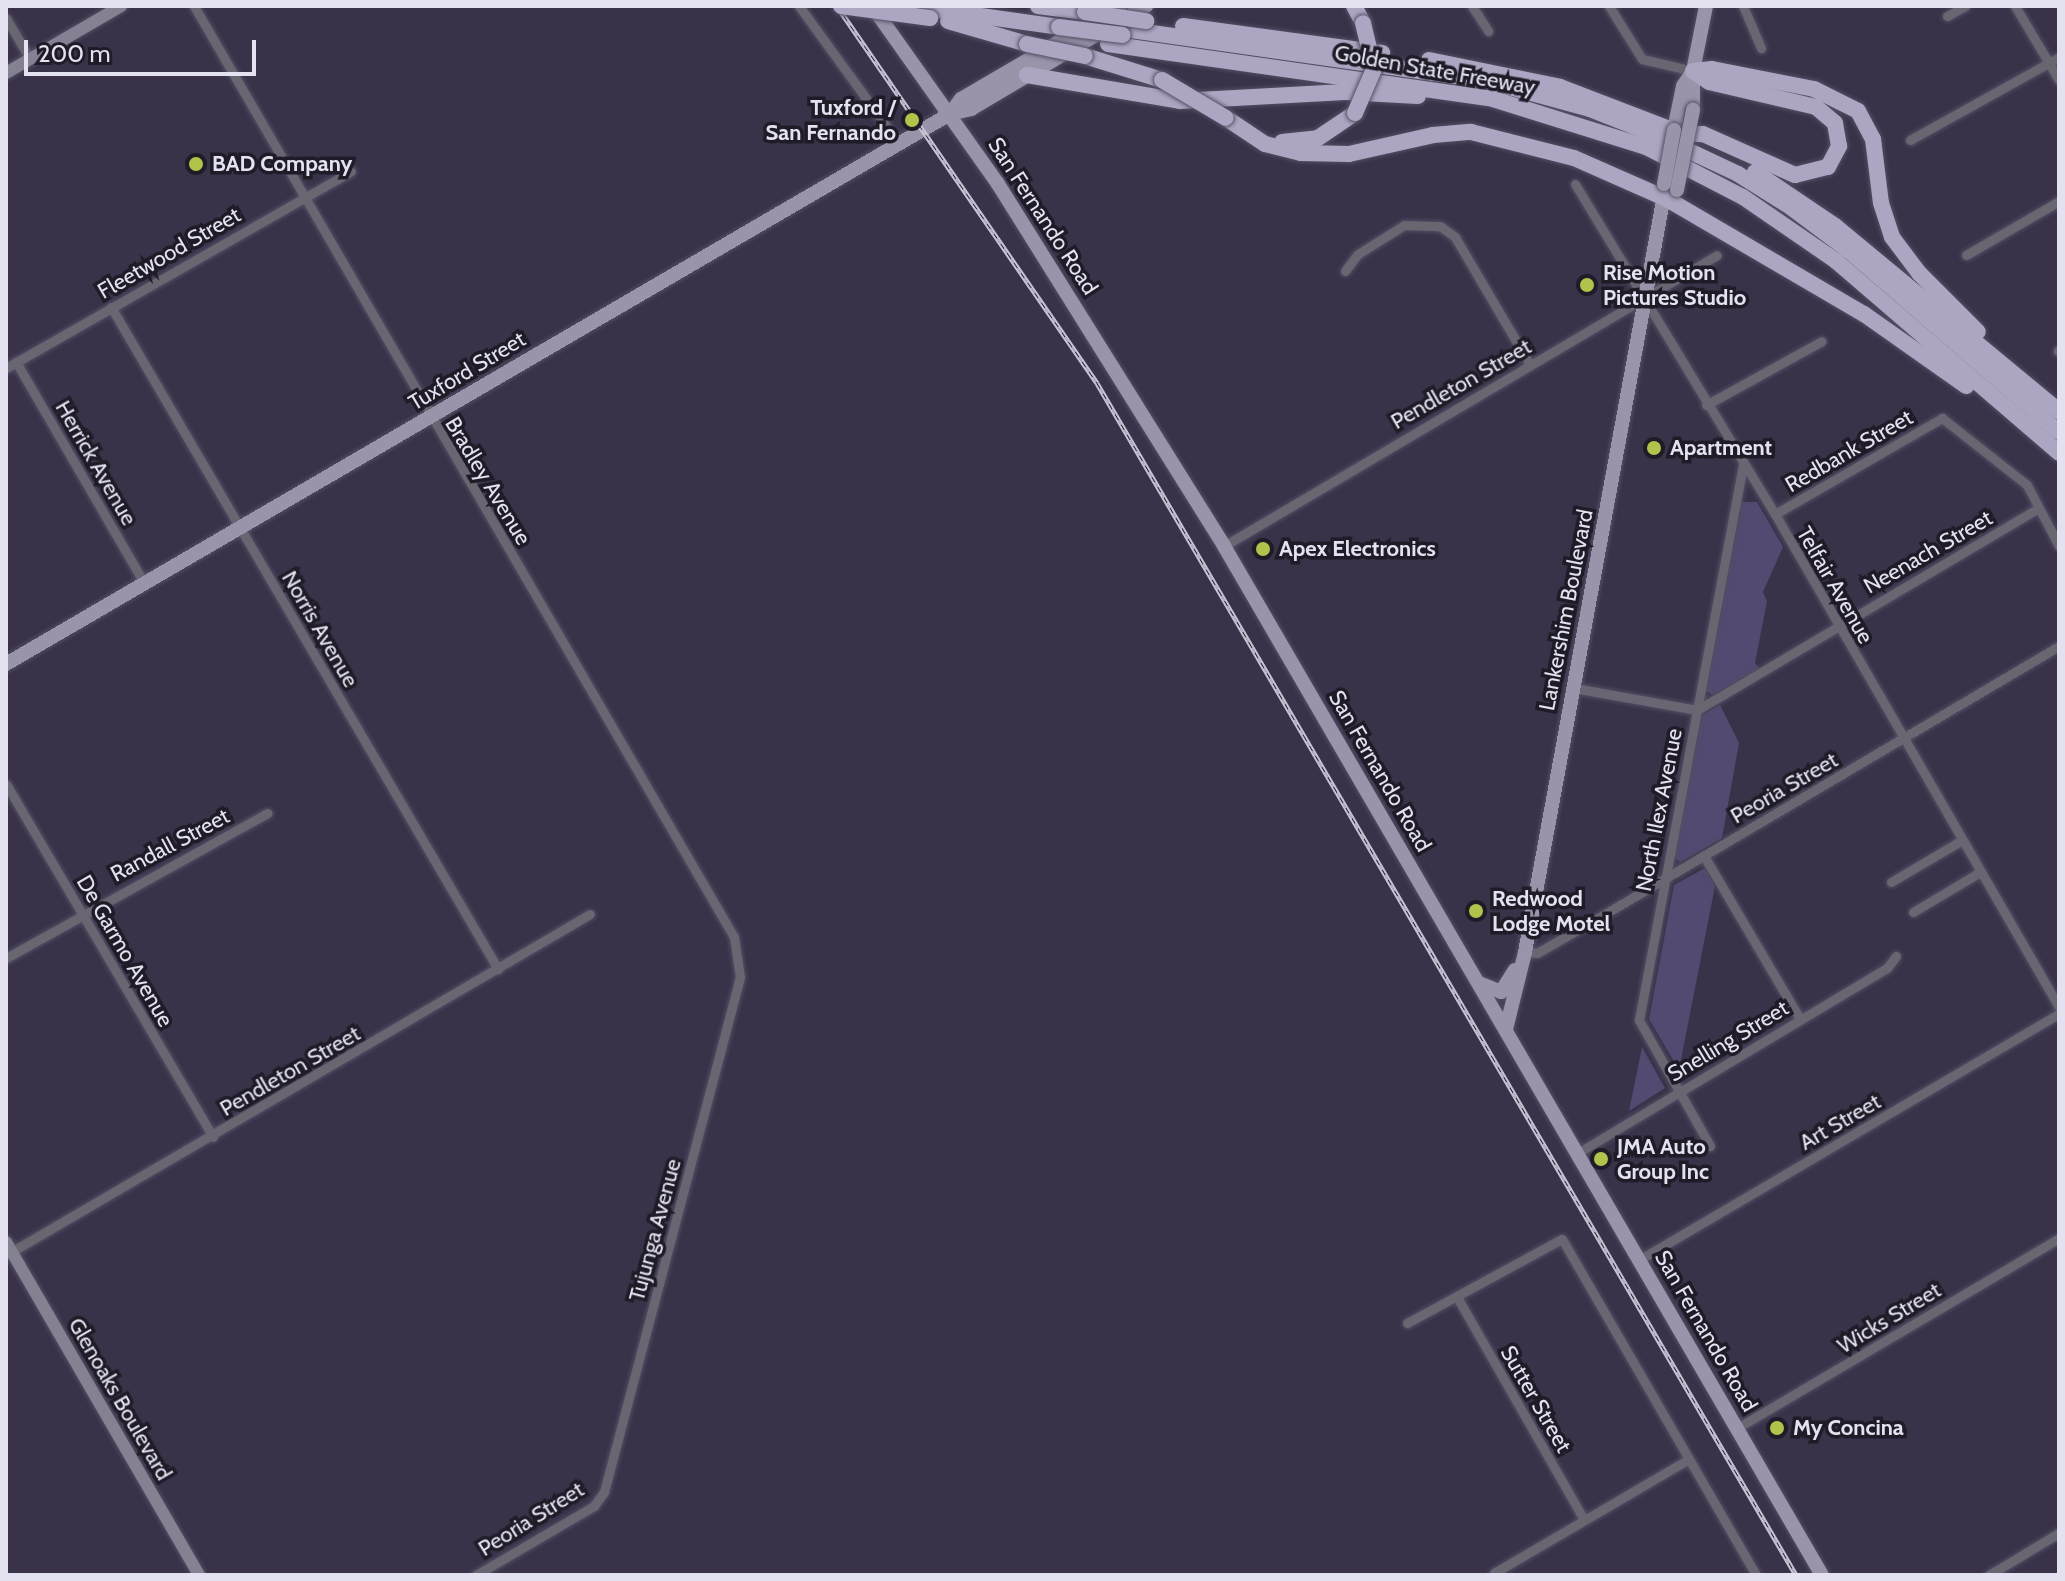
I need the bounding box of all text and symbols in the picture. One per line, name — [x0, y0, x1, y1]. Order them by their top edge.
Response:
scale bar — [28, 24, 260, 74]
text: 200 m — [38, 39, 111, 68]
street label: Golden State Freeway — [1333, 39, 1537, 101]
place label: Tuxford / San Fernando — [765, 94, 896, 146]
marker: Tuxford / San Fernando — [903, 111, 921, 129]
street label: San Fernando Road — [982, 133, 1104, 299]
place label: BAD Company — [212, 151, 352, 177]
marker: BAD Company — [187, 155, 205, 173]
street label: Fleetwood Street — [93, 202, 245, 304]
place label: Rise Motion Pictures Studio — [1603, 259, 1746, 310]
marker: Rise Motion Pictures Studio — [1578, 276, 1596, 294]
street label: Tuxford Street — [404, 326, 530, 416]
street label: Pendleton Street — [1386, 333, 1536, 435]
street label: Herrick Avenue — [50, 396, 142, 530]
street label: Redbank Street — [1781, 404, 1917, 498]
street label: Bradley Avenue — [439, 412, 537, 550]
place label: Apartment — [1670, 435, 1772, 461]
marker: Apartment — [1645, 439, 1663, 457]
street label: Neenach Street — [1859, 505, 1997, 599]
street label: Lankershim Boulevard — [1534, 507, 1598, 713]
street label: Telfair Avenue — [1791, 522, 1879, 648]
place label: Apex Electronics — [1279, 536, 1436, 562]
marker: Apex Electronics — [1254, 540, 1272, 558]
street label: Norris Avenue — [276, 566, 364, 692]
street label: San Fernando Road — [1323, 686, 1437, 856]
street label: North Ilex Avenue — [1630, 726, 1688, 894]
street label: Peoria Street — [1726, 747, 1842, 829]
street label: Randall Street — [106, 803, 234, 887]
street label: De Garmo Avenue — [71, 871, 179, 1031]
place label: Redwood Lodge Motel — [1492, 885, 1610, 936]
marker: Redwood Lodge Motel — [1467, 902, 1485, 920]
street label: Snelling Street — [1663, 995, 1793, 1087]
street label: Pendleton Street — [215, 1020, 365, 1122]
street label: Art Street — [1795, 1088, 1885, 1156]
place label: JMA Auto Group Inc — [1617, 1133, 1709, 1184]
marker: JMA Auto Group Inc — [1592, 1150, 1610, 1168]
street label: Tujunga Avenue — [623, 1156, 687, 1304]
street label: San Fernando Road — [1649, 1246, 1763, 1416]
street label: Wicks Street — [1833, 1277, 1945, 1359]
street label: Glenoaks Boulevard — [63, 1313, 177, 1485]
street label: Sutter Street — [1495, 1341, 1577, 1457]
place label: My Concina — [1793, 1415, 1904, 1441]
marker: My Concina — [1768, 1419, 1786, 1437]
street label: Peoria Street — [473, 1476, 589, 1562]

